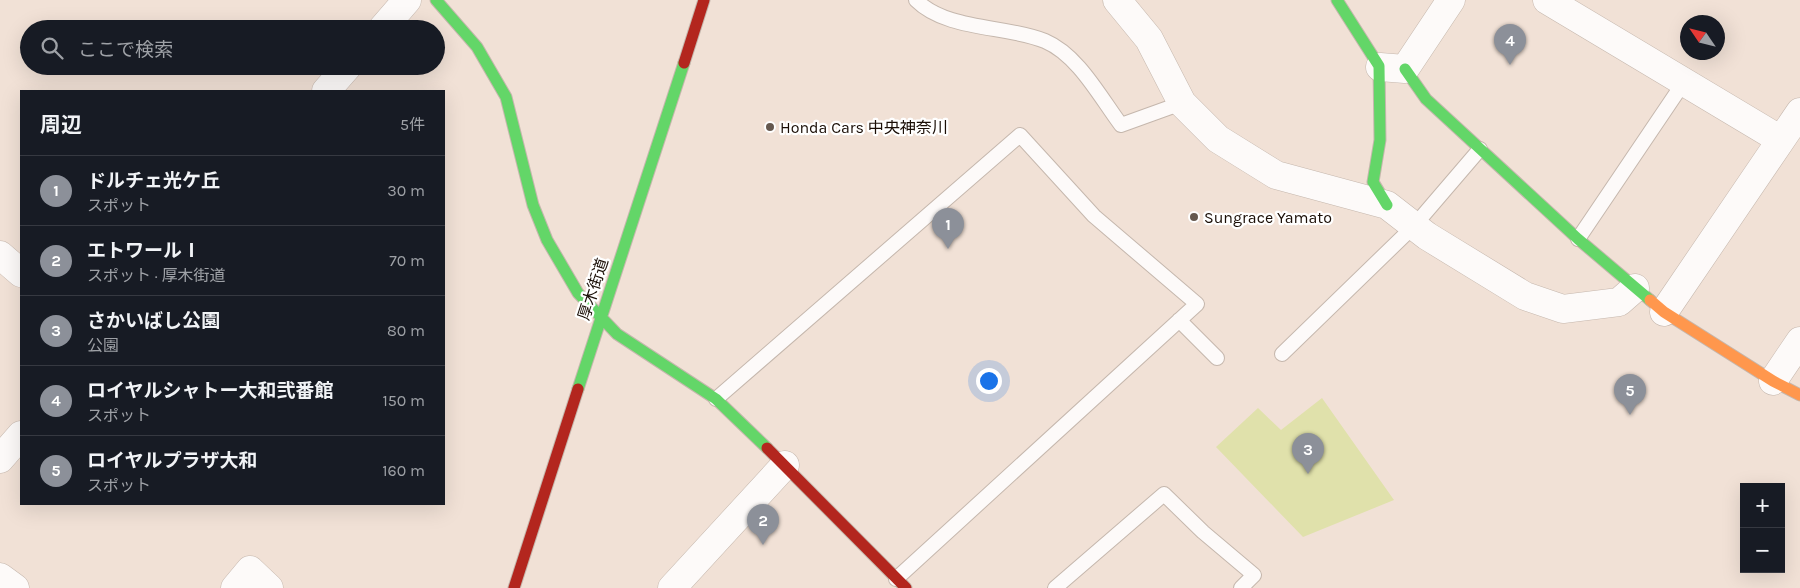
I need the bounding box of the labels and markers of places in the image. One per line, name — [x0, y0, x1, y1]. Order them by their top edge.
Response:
pin: 4 — [1494, 24, 1526, 65]
place label: Honda Cars 中央神奈川 — [780, 118, 948, 137]
marker: Honda Cars 中央神奈川 — [764, 121, 776, 133]
pin: 1 — [932, 208, 964, 249]
place label: Sungrace Yamato — [1204, 208, 1332, 227]
marker: Sungrace Yamato — [1188, 211, 1200, 223]
pin: 5 — [1614, 374, 1646, 415]
pin: 3 — [1292, 433, 1324, 474]
pin: 2 — [747, 504, 779, 545]

